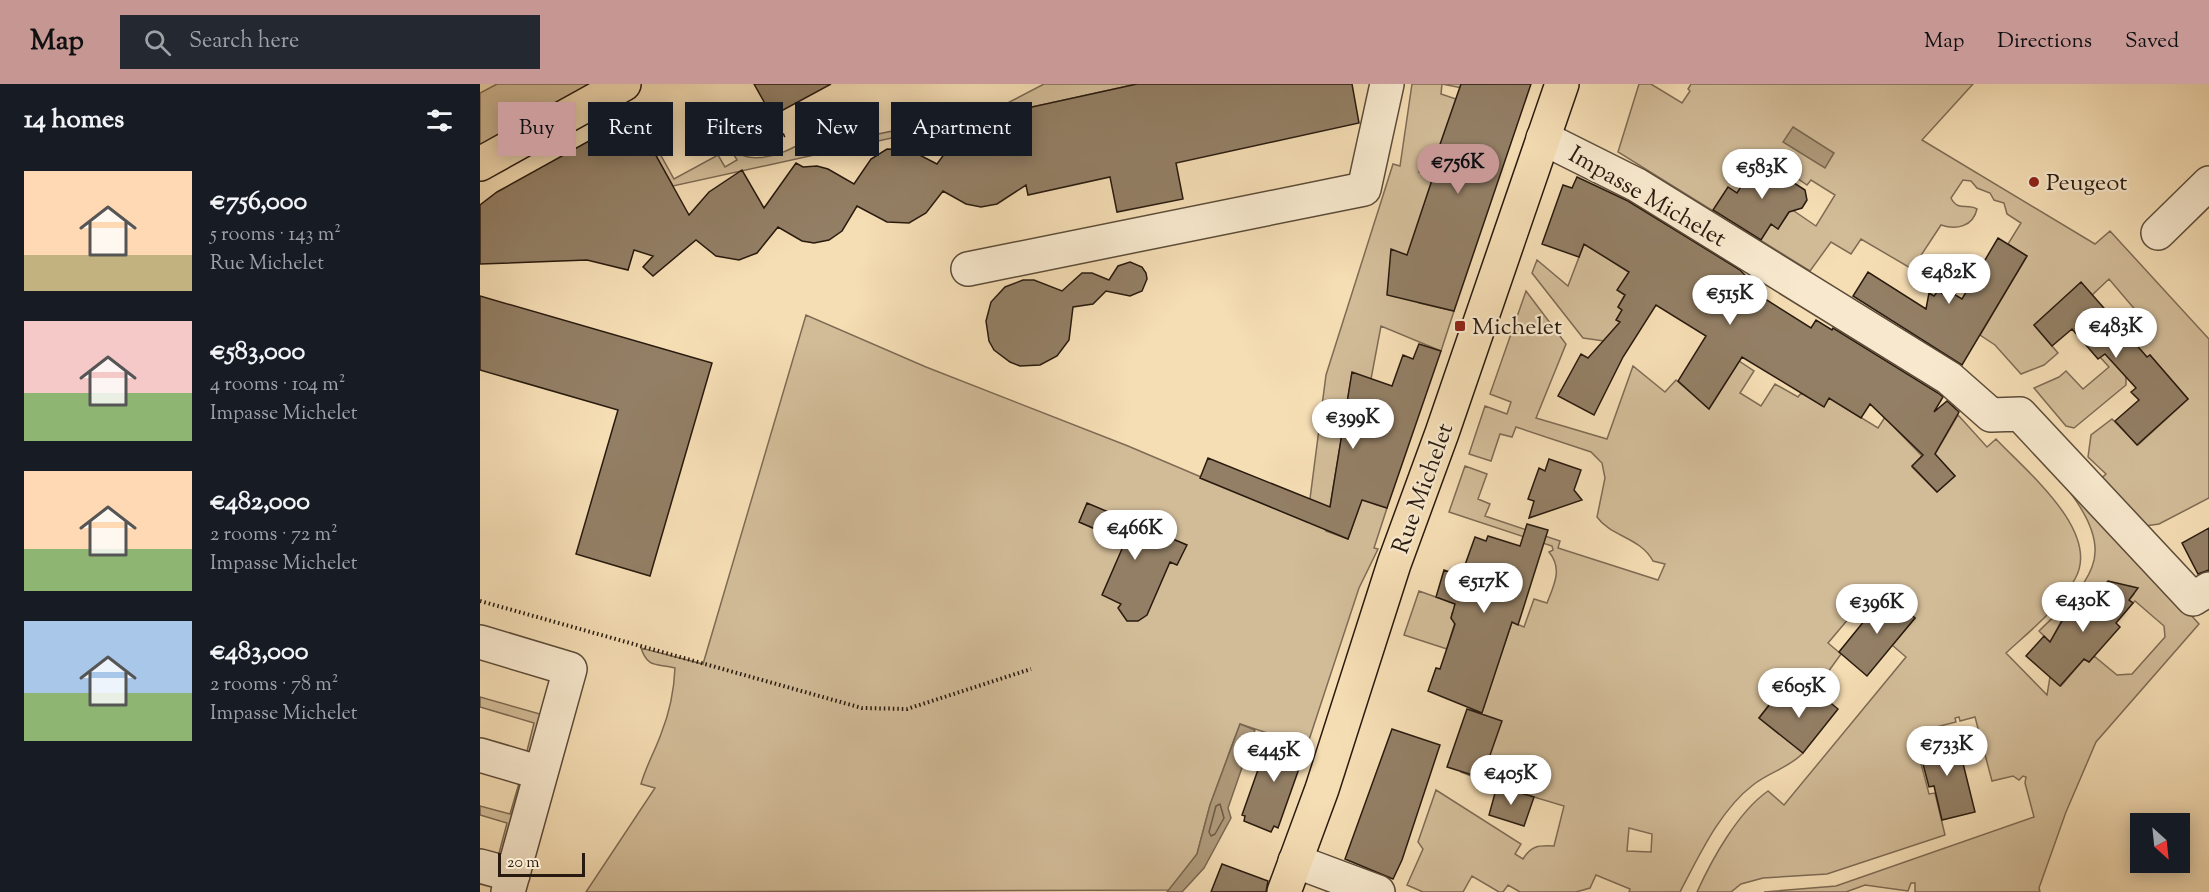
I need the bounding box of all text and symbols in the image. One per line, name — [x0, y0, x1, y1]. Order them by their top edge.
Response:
search box — [120, 15, 540, 69]
text: Map — [30, 22, 84, 62]
icon: search — [141, 26, 174, 59]
text: Search here — [189, 26, 299, 58]
text: Map — [1924, 27, 1964, 57]
text: Directions — [1997, 27, 2092, 57]
text: Saved — [2125, 27, 2179, 57]
text: 14 homes — [24, 102, 124, 139]
chip: Buy — [498, 102, 576, 156]
chip: Rent — [588, 102, 673, 156]
chip: Filters — [685, 102, 783, 156]
chip: New — [795, 102, 879, 156]
chip: Apartment — [891, 102, 1032, 156]
icon: filters — [423, 104, 456, 137]
street label: Impasse Michelet — [1562, 139, 1732, 257]
pin: €756K — [1416, 144, 1500, 195]
text: €756K — [1431, 149, 1485, 178]
pin: €583K — [1720, 149, 1804, 200]
text: €583K — [1736, 154, 1788, 183]
place label: Peugeot — [2046, 167, 2128, 201]
marker: Peugeot — [2027, 175, 2041, 189]
text: €756,000 — [210, 184, 307, 221]
icon: home — [72, 195, 144, 267]
text: 5 rooms · 143 m² — [210, 221, 341, 250]
text: Rue Michelet — [210, 250, 324, 279]
pin: €482K — [1907, 254, 1991, 305]
text: €482K — [1921, 259, 1977, 288]
pin: €515K — [1688, 275, 1772, 326]
text: €515K — [1706, 280, 1754, 309]
pin: €483K — [2074, 308, 2158, 359]
place label: Michelet — [1472, 311, 1562, 345]
text: €483K — [2089, 313, 2143, 342]
marker: Michelet — [1453, 319, 1467, 333]
text: €583,000 — [210, 334, 305, 371]
icon: home — [72, 345, 144, 417]
text: 4 rooms · 104 m² — [210, 371, 346, 400]
pin: €399K — [1311, 399, 1395, 450]
text: Impasse Michelet — [210, 400, 358, 429]
text: €399K — [1326, 404, 1380, 433]
street label: Rue Michelet — [1385, 419, 1463, 559]
text: €482,000 — [210, 484, 310, 521]
icon: home — [72, 495, 144, 567]
pin: €466K — [1093, 510, 1177, 561]
text: €466K — [1107, 515, 1163, 544]
text: 2 rooms · 72 m² — [210, 521, 338, 550]
text: Impasse Michelet — [210, 550, 358, 579]
pin: €517K — [1442, 563, 1526, 614]
text: €517K — [1459, 568, 1509, 597]
pin: €430K — [2041, 582, 2125, 633]
pin: €396K — [1835, 584, 1919, 635]
text: €430K — [2056, 587, 2110, 616]
text: €396K — [1850, 589, 1904, 618]
text: €483,000 — [210, 634, 309, 671]
icon: home — [72, 645, 144, 717]
pin: €605K — [1757, 668, 1841, 719]
text: 2 rooms · 78 m² — [210, 671, 339, 700]
text: €605K — [1772, 673, 1826, 702]
text: Impasse Michelet — [210, 700, 358, 729]
pin: €733K — [1905, 726, 1989, 777]
text: €733K — [1921, 731, 1973, 760]
pin: €445K — [1232, 732, 1316, 783]
text: €445K — [1248, 737, 1300, 766]
pin: €405K — [1469, 755, 1553, 806]
text: €405K — [1484, 760, 1538, 789]
north arrow — [2130, 813, 2190, 873]
map controls — [2130, 813, 2190, 873]
scale bar — [498, 850, 585, 878]
text: 20 m — [507, 852, 540, 875]

